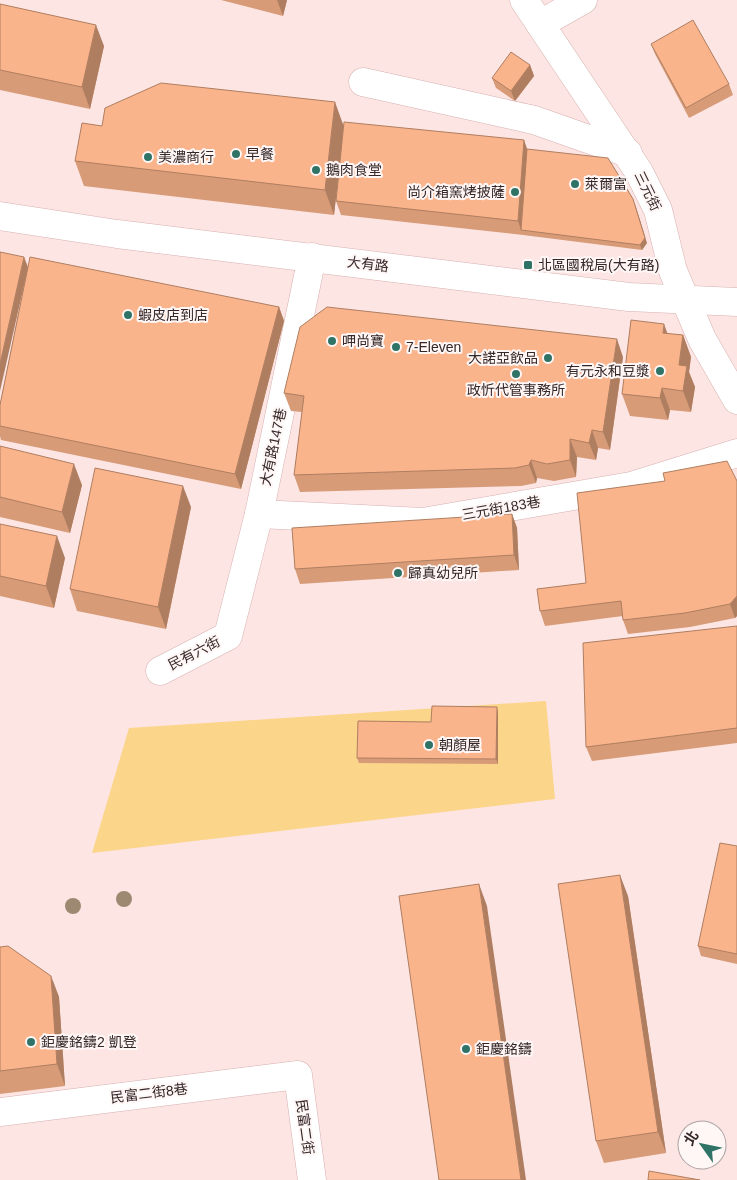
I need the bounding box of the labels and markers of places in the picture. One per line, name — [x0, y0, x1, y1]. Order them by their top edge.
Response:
place label: 早餐 — [246, 146, 274, 162]
marker: 早餐 — [230, 148, 242, 160]
place label: 美濃商行 — [158, 149, 214, 165]
marker: 美濃商行 — [142, 151, 154, 163]
place label: 鵝肉食堂 — [326, 162, 382, 178]
marker: 鵝肉食堂 — [310, 164, 322, 176]
place label: 萊爾富 — [585, 176, 627, 192]
marker: 萊爾富 — [569, 178, 581, 190]
place label: 尚介箱窯烤披薩 — [407, 184, 505, 200]
marker: 尚介箱窯烤披薩 — [509, 186, 521, 198]
place label: 北區國稅局(大有路) — [538, 257, 659, 273]
marker: 北區國稅局(大有路) — [522, 259, 534, 271]
place label: 蝦皮店到店 — [138, 307, 208, 323]
marker: 蝦皮店到店 — [122, 309, 134, 321]
place label: 呷尚寶 — [342, 333, 384, 349]
marker: 呷尚寶 — [326, 335, 338, 347]
place label: 7-Eleven — [406, 339, 461, 355]
marker: 7-Eleven — [390, 341, 402, 353]
place label: 大諾亞飲品 — [468, 350, 538, 366]
marker: 大諾亞飲品 — [542, 352, 554, 364]
place label: 有元永和豆漿 — [566, 363, 650, 379]
marker: 有元永和豆漿 — [654, 365, 666, 377]
marker: 政忻代管事務所 — [510, 368, 522, 380]
place label: 政忻代管事務所 — [467, 382, 565, 398]
place label: 歸真幼兒所 — [408, 565, 478, 581]
marker: 歸真幼兒所 — [392, 567, 404, 579]
place label: 朝顏屋 — [439, 737, 481, 753]
marker: 朝顏屋 — [423, 739, 435, 751]
place label: 鉅慶銘鑄2 凱登 — [41, 1034, 137, 1050]
marker: 鉅慶銘鑄2 凱登 — [25, 1036, 37, 1048]
place label: 鉅慶銘鑄 — [476, 1041, 532, 1057]
marker: 鉅慶銘鑄 — [460, 1043, 472, 1055]

